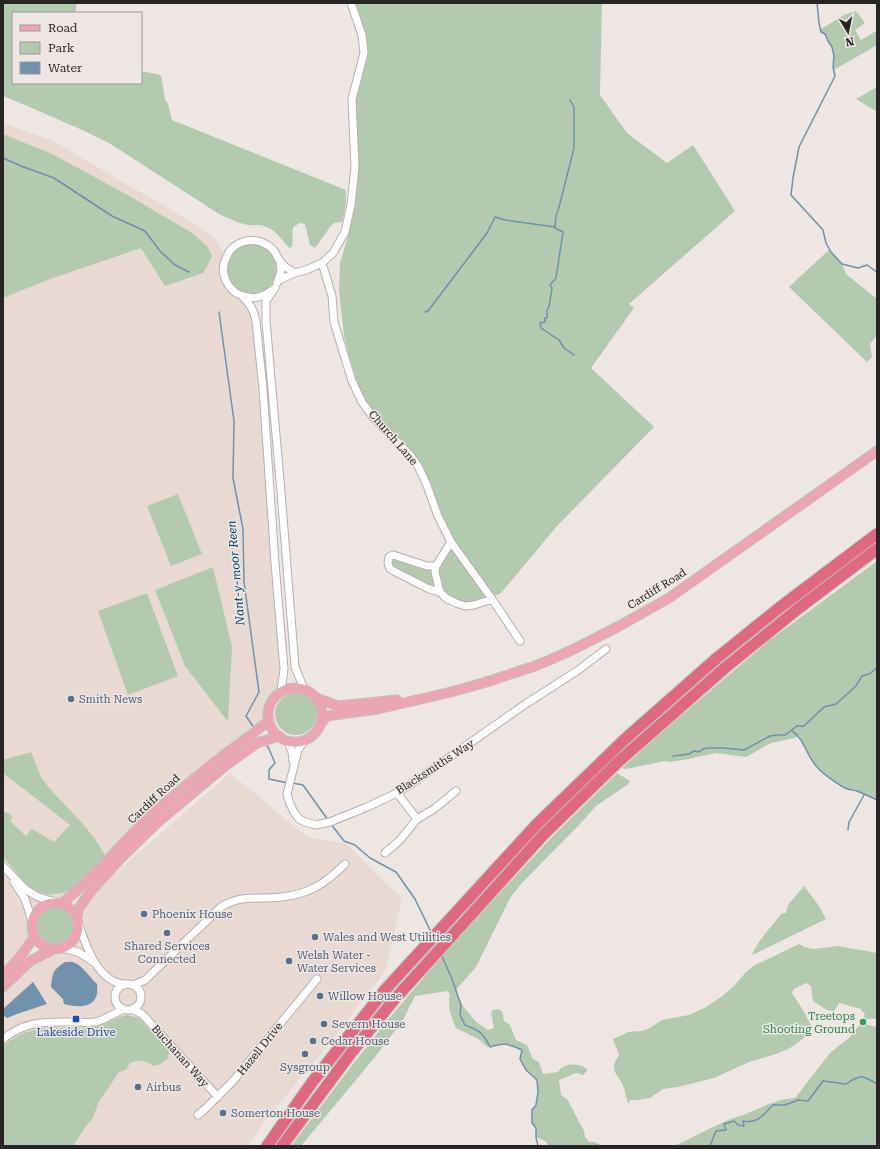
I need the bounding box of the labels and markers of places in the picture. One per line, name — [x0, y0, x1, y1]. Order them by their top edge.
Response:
place label: Smith News — [79, 693, 142, 706]
marker: Smith News — [66, 694, 76, 704]
place label: Phoenix House — [152, 908, 233, 921]
marker: Phoenix House — [139, 909, 149, 919]
marker: Shared Services Connected — [162, 928, 172, 938]
place label: Wales and West Utilities — [323, 931, 451, 944]
marker: Wales and West Utilities — [310, 932, 320, 942]
place label: Shared Services Connected — [124, 940, 210, 966]
place label: Welsh Water - Water Services — [297, 949, 376, 975]
marker: Welsh Water - Water Services — [284, 956, 294, 966]
place label: Willow House — [328, 990, 402, 1003]
marker: Willow House — [315, 991, 325, 1001]
place label: Treetops Shooting Ground — [763, 1010, 855, 1036]
marker: Lakeside Drive — [71, 1014, 81, 1024]
marker: Treetops Shooting Ground — [858, 1017, 868, 1027]
place label: Severn House — [332, 1018, 405, 1031]
marker: Severn House — [319, 1019, 329, 1029]
place label: Lakeside Drive — [37, 1026, 115, 1039]
place label: Cedar House — [321, 1035, 389, 1048]
marker: Cedar House — [308, 1036, 318, 1046]
marker: Sysgroup — [300, 1049, 310, 1059]
place label: Sysgroup — [280, 1061, 330, 1074]
place label: Airbus — [146, 1081, 181, 1094]
marker: Airbus — [133, 1082, 143, 1092]
place label: Somerton House — [231, 1107, 320, 1120]
marker: Somerton House — [218, 1108, 228, 1118]

